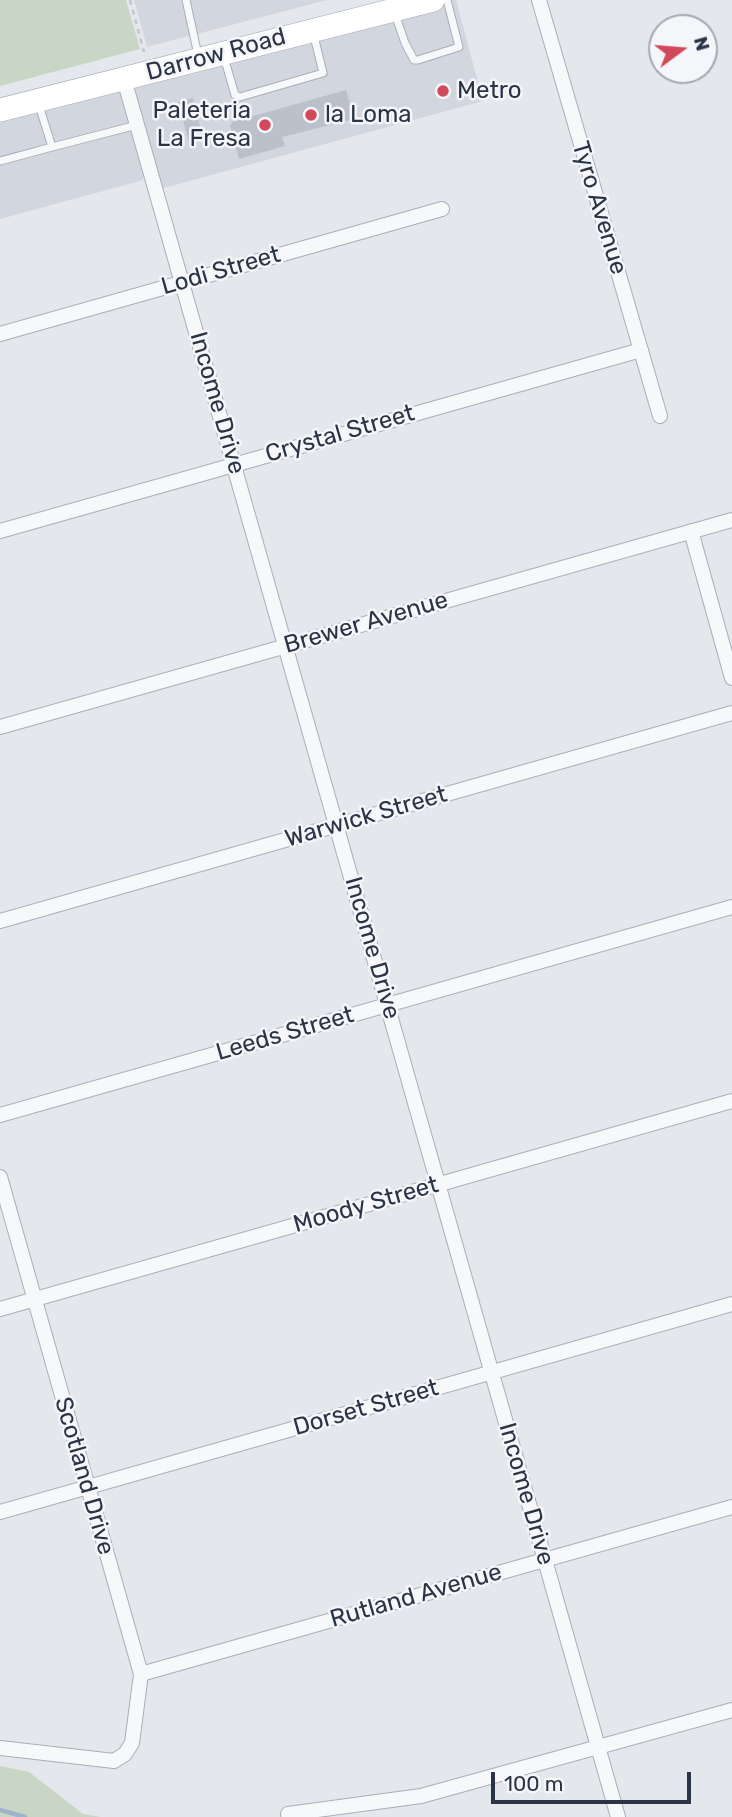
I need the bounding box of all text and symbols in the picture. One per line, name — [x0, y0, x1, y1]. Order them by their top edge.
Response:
north arrow — [648, 14, 718, 84]
street label: Darrow Road — [143, 23, 289, 87]
text: N — [689, 34, 715, 53]
place label: Metro — [457, 77, 521, 105]
marker: Metro — [435, 83, 451, 99]
place label: Paleteria La Fresa — [152, 97, 251, 153]
place label: la Loma — [325, 101, 412, 129]
marker: la Loma — [303, 107, 319, 123]
marker: Paleteria La Fresa — [257, 117, 273, 133]
street label: Tyro Avenue — [565, 138, 633, 278]
street label: Lodi Street — [158, 240, 284, 302]
street label: Income Drive — [183, 329, 251, 477]
street label: Crystal Street — [262, 399, 418, 469]
street label: Brewer Avenue — [281, 586, 451, 660]
street label: Warwick Street — [282, 780, 450, 854]
street label: Income Drive — [338, 874, 406, 1022]
street label: Leeds Street — [213, 1001, 357, 1067]
street label: Moody Street — [290, 1171, 442, 1239]
street label: Dorset Street — [290, 1374, 442, 1442]
street label: Scotland Drive — [48, 1394, 120, 1558]
street label: Income Drive — [492, 1420, 560, 1568]
street label: Rutland Avenue — [327, 1558, 505, 1634]
scale bar — [494, 1758, 694, 1802]
text: 100 m — [504, 1771, 563, 1796]

